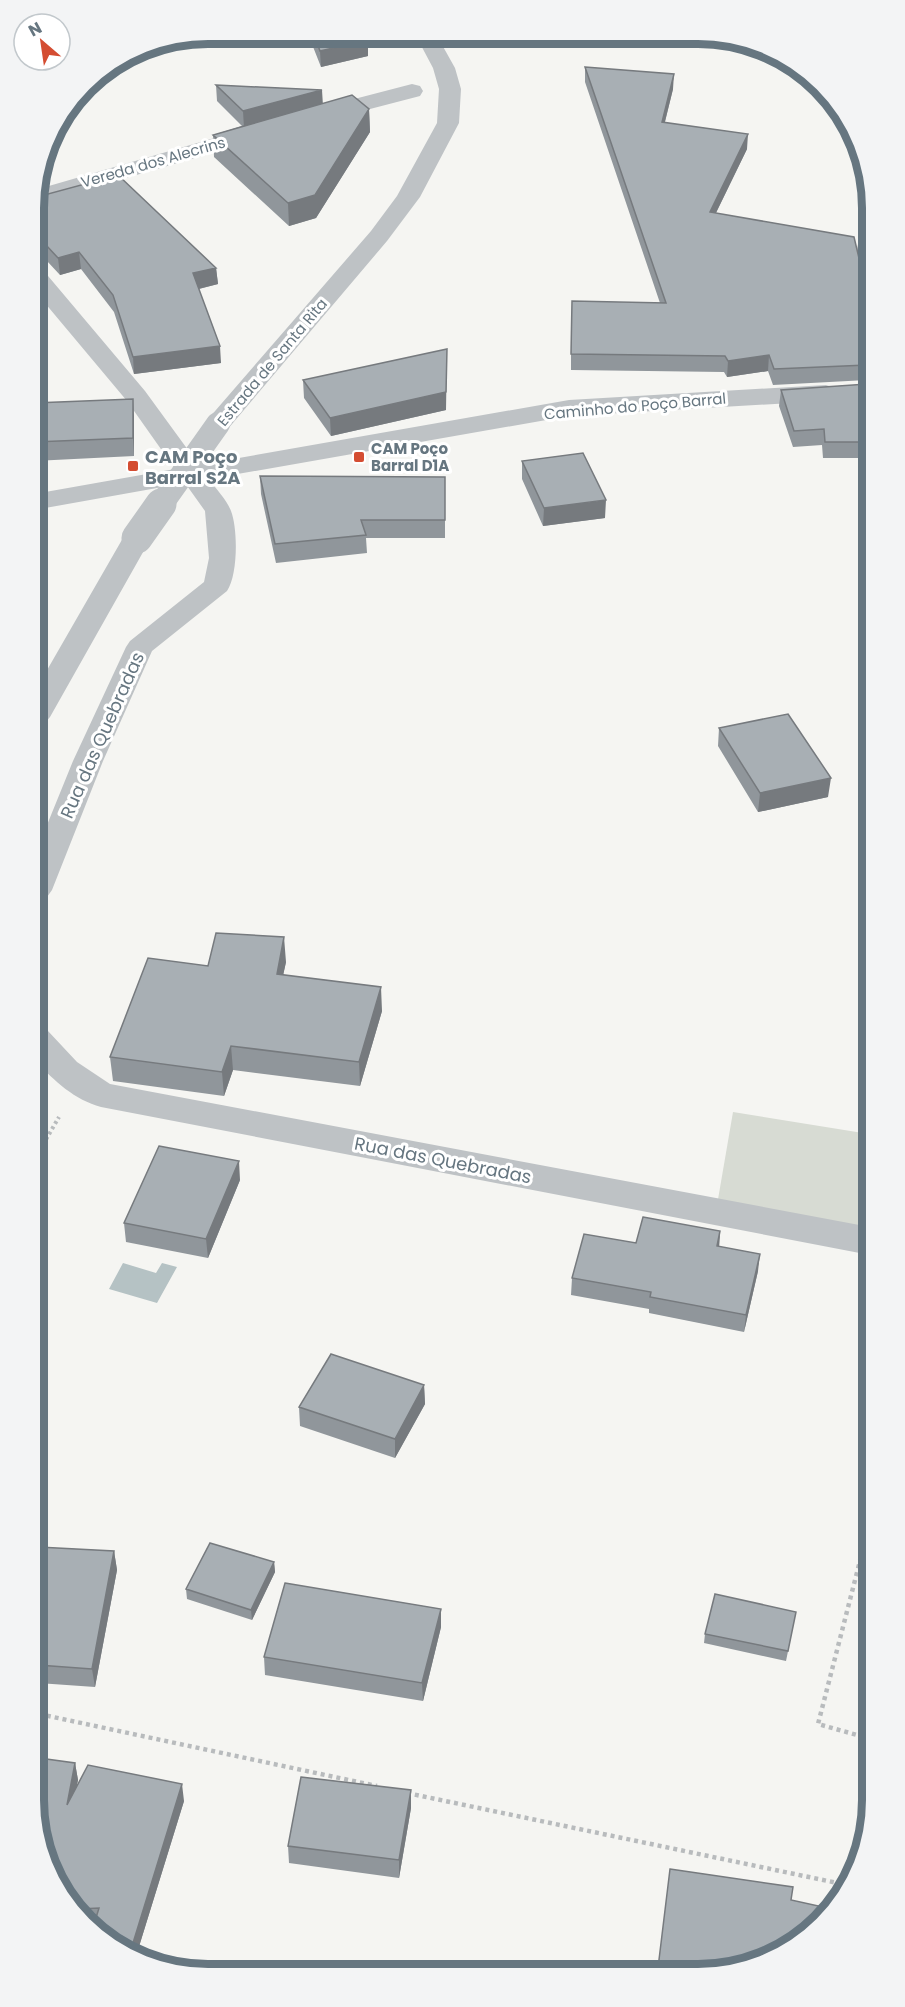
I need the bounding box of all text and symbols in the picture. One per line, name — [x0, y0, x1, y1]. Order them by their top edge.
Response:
north arrow — [12, 12, 72, 72]
text: N — [24, 16, 46, 42]
street label: Vereda dos Alecrins — [78, 131, 228, 193]
street label: Estrada de Santa Rita — [212, 294, 332, 430]
street label: Caminho do Poço Barral — [543, 388, 727, 424]
place label: CAM Poço Barral D1A — [371, 438, 449, 476]
place label: CAM Poço Barral S2A — [145, 444, 240, 490]
marker: CAM Poço Barral D1A — [352, 450, 366, 464]
marker: CAM Poço Barral S2A — [126, 459, 140, 473]
street label: Rua das Quebradas — [54, 648, 150, 822]
street label: Rua das Quebradas — [352, 1131, 534, 1189]

